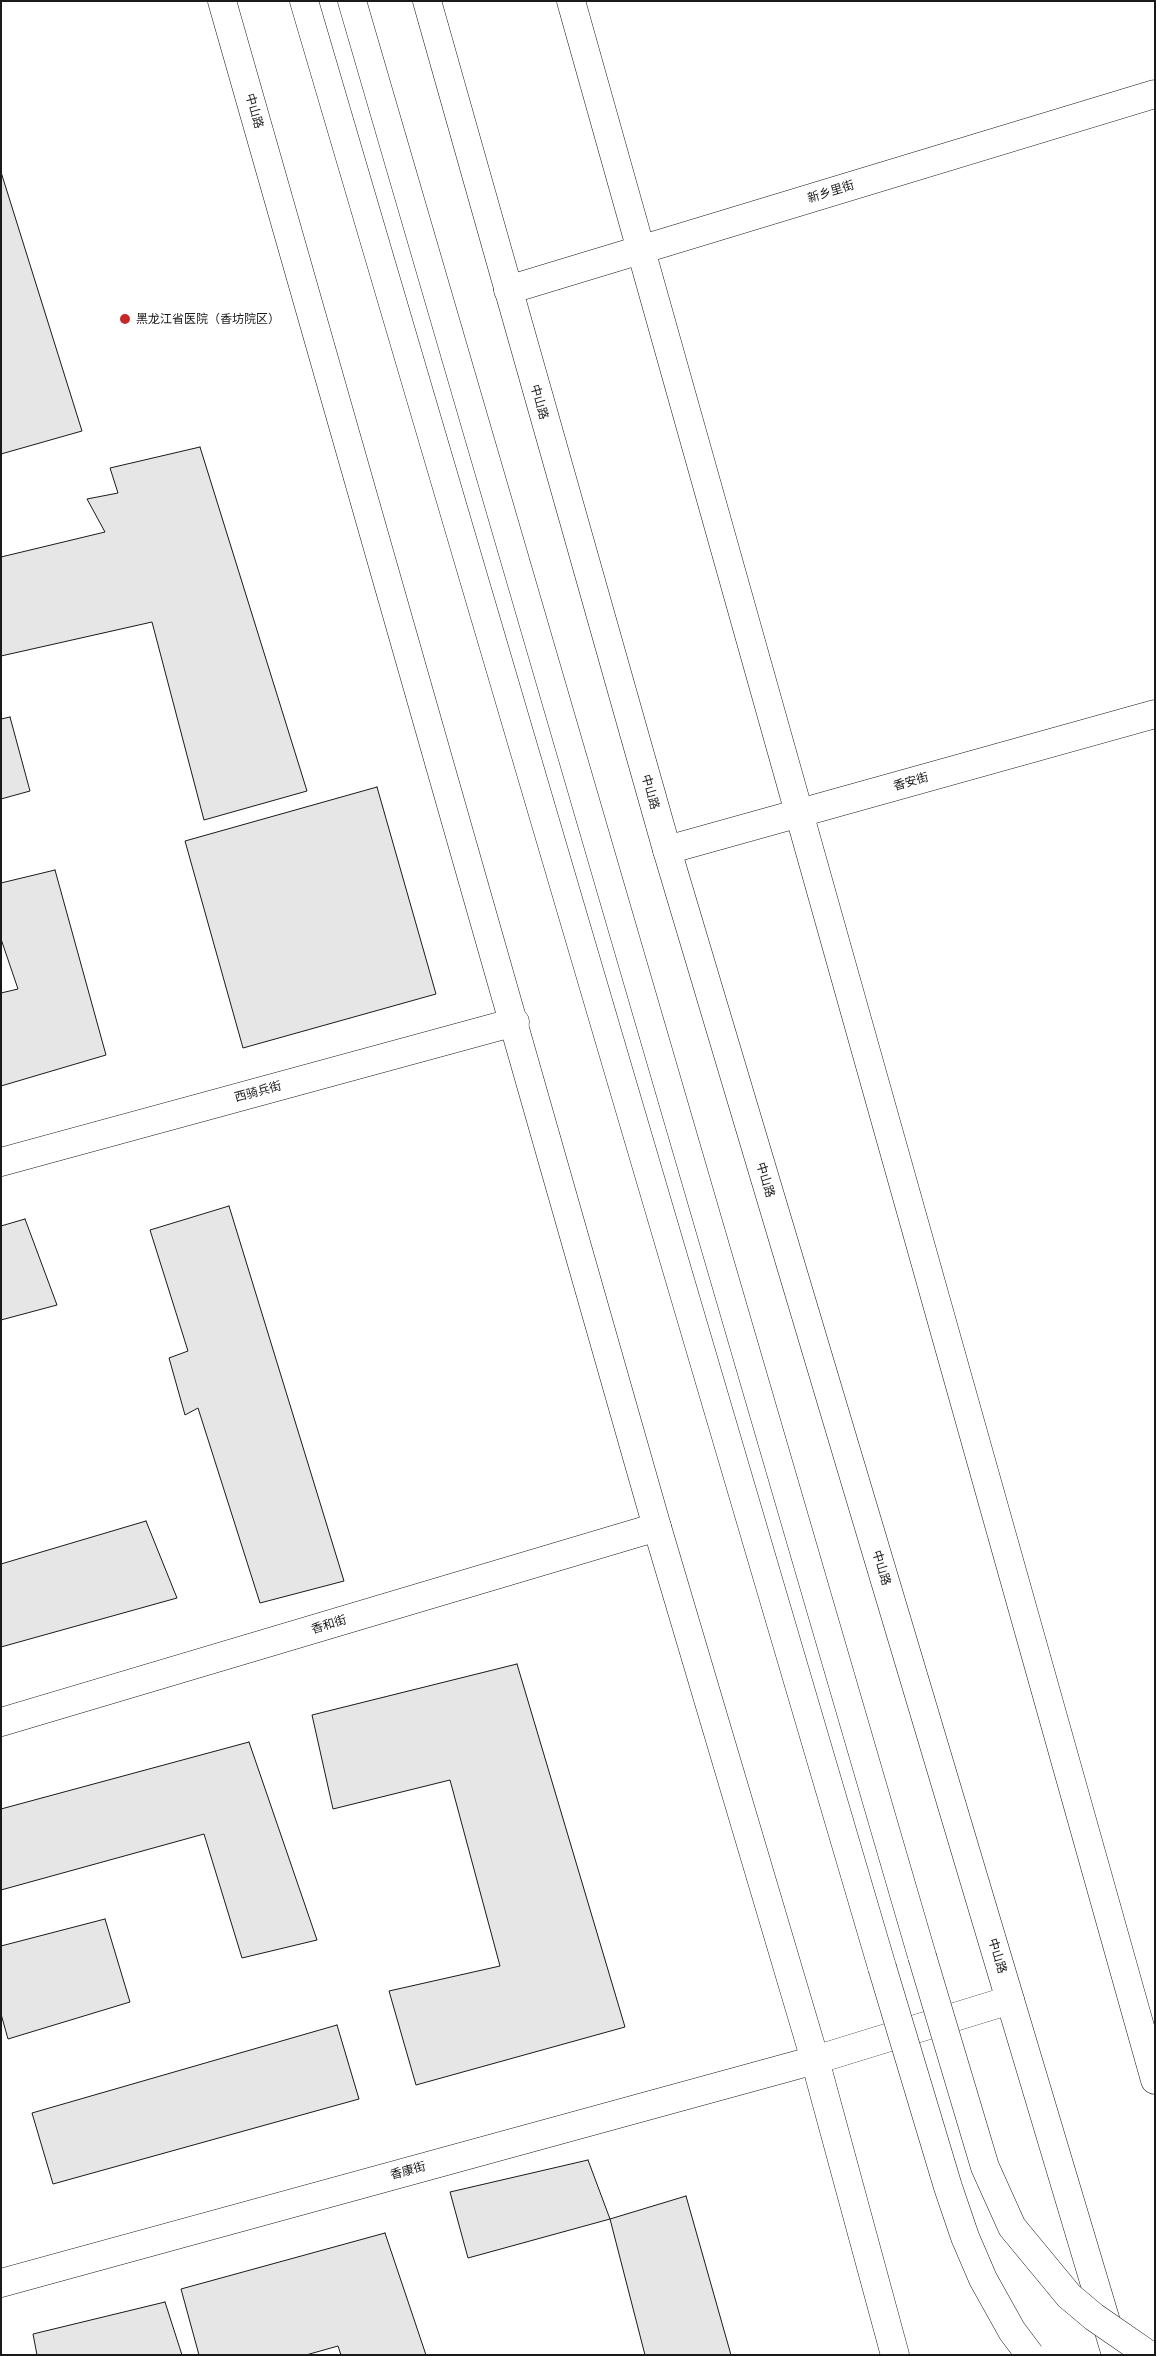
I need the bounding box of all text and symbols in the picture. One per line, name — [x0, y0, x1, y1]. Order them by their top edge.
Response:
street label: 中山路 — [242, 92, 266, 130]
street label: 新乡里街 — [806, 178, 856, 206]
marker: 黑龙江省医院（香坊院区） — [118, 312, 132, 326]
place label: 黑龙江省医院（香坊院区） — [136, 312, 280, 326]
street label: 中山路 — [527, 383, 551, 421]
street label: 香安街 — [892, 770, 930, 794]
street label: 中山路 — [638, 773, 662, 811]
street label: 西骑兵街 — [233, 1079, 283, 1105]
street label: 中山路 — [753, 1161, 777, 1199]
street label: 中山路 — [869, 1549, 893, 1587]
street label: 香和街 — [310, 1613, 348, 1637]
street label: 中山路 — [985, 1937, 1009, 1975]
street label: 香康街 — [389, 2159, 427, 2183]

